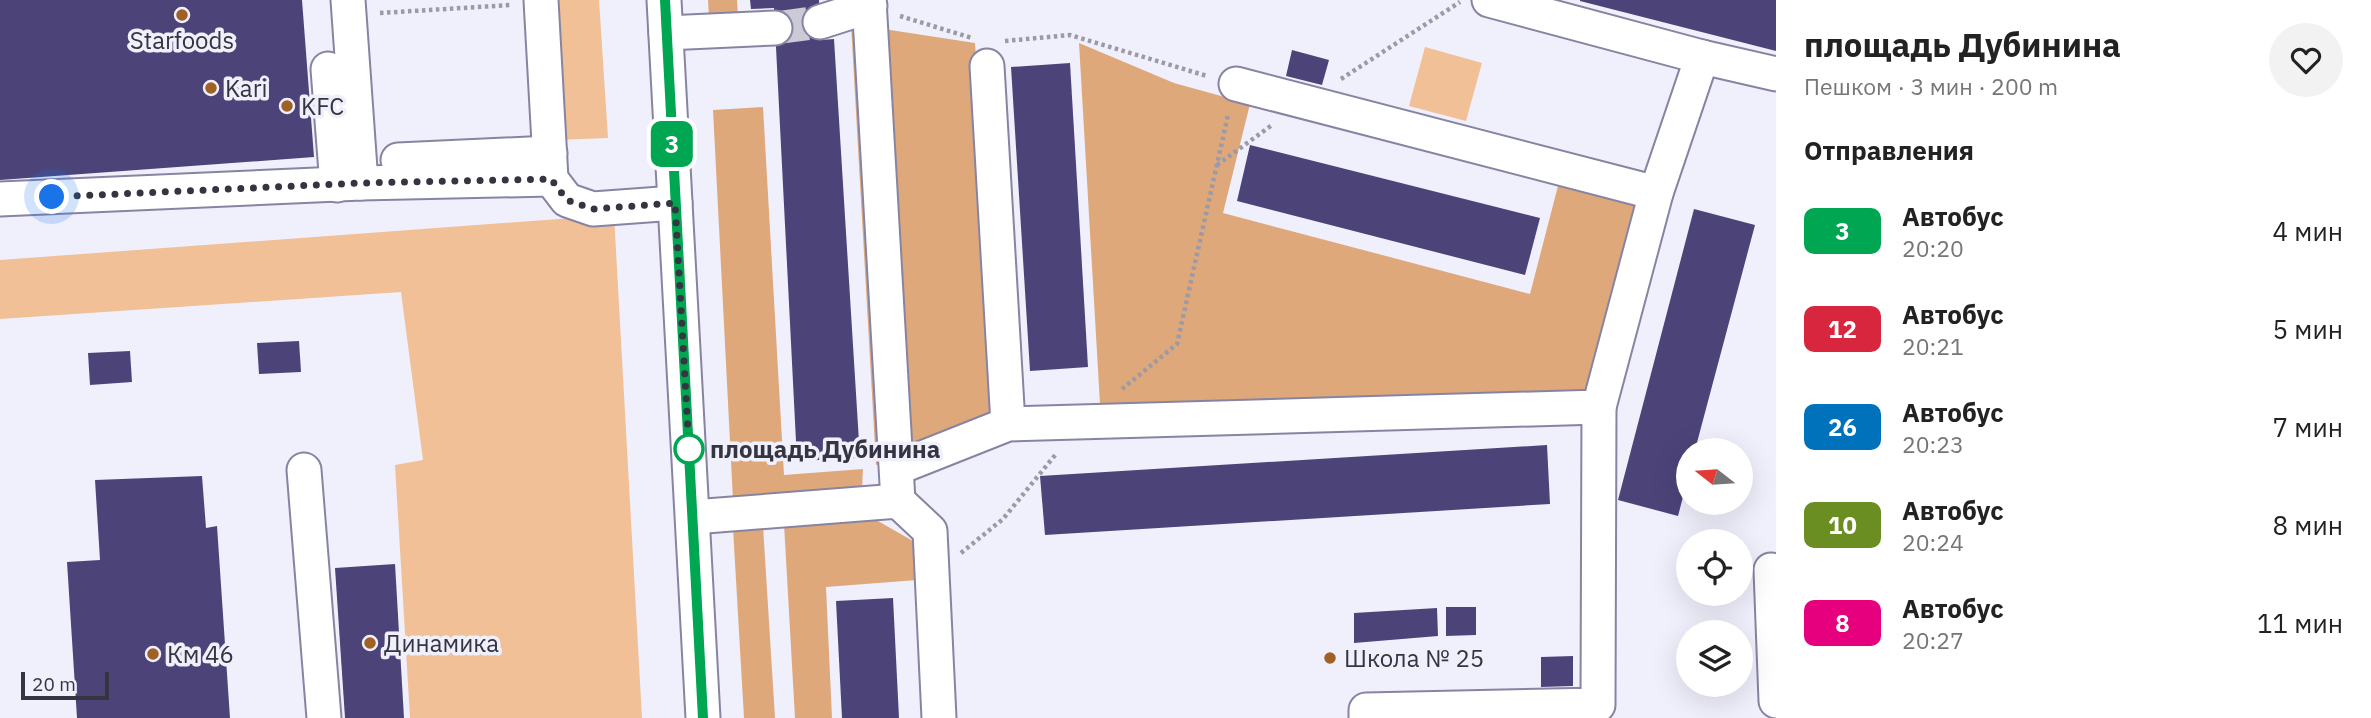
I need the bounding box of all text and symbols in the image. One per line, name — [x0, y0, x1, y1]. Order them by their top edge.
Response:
marker: Starfoods — [174, 7, 190, 23]
text: площадь Дубинина — [1804, 23, 2121, 66]
button: heart — [2269, 23, 2343, 97]
place label: Starfoods — [130, 24, 234, 56]
text: Пешком · 3 мин · 200 m — [1804, 71, 2058, 101]
place label: Kari — [225, 72, 267, 104]
marker: Kari — [203, 80, 219, 96]
place label: KFC — [301, 90, 344, 122]
marker: KFC — [279, 98, 295, 114]
line badge: 3 — [649, 121, 695, 167]
text: 3 — [665, 128, 679, 160]
text: Отправления — [1804, 133, 1974, 167]
your location — [34, 179, 69, 214]
text: Автобус — [1902, 199, 2004, 233]
text: 4 мин — [2273, 214, 2343, 248]
text: 3 — [1835, 215, 1850, 247]
text: 20:20 — [1902, 233, 1964, 263]
text: Автобус — [1902, 297, 2004, 331]
text: 5 мин — [2273, 312, 2343, 346]
text: 12 — [1828, 313, 1857, 345]
text: 20:21 — [1902, 331, 1964, 361]
text: Автобус — [1902, 395, 2004, 429]
text: 7 мин — [2273, 410, 2343, 444]
text: 26 — [1828, 411, 1857, 443]
text: 20:23 — [1902, 429, 1964, 459]
place label: площадь Дубинина — [710, 433, 940, 465]
marker: площадь Дубинина — [674, 434, 704, 464]
north arrow — [1676, 438, 1754, 514]
map controls — [1676, 438, 1753, 697]
text: Автобус — [1902, 493, 2004, 527]
text: 8 мин — [2273, 508, 2343, 542]
text: 10 — [1828, 509, 1857, 541]
text: 20:24 — [1902, 527, 1964, 557]
button: locate — [1676, 529, 1753, 606]
text: Автобус — [1902, 591, 2004, 625]
text: 11 мин — [2257, 606, 2343, 640]
text: 8 — [1835, 607, 1850, 639]
button: layers — [1676, 620, 1753, 697]
text: 20:27 — [1902, 625, 1964, 655]
place label: Динамика — [384, 627, 499, 659]
marker: Динамика — [362, 635, 378, 651]
place label: Км 46 — [167, 638, 234, 670]
place label: Школа № 25 — [1344, 642, 1484, 674]
marker: Км 46 — [145, 646, 161, 662]
marker: Школа № 25 — [1322, 650, 1338, 666]
scale bar — [21, 669, 108, 701]
text: 20 m — [32, 672, 76, 696]

